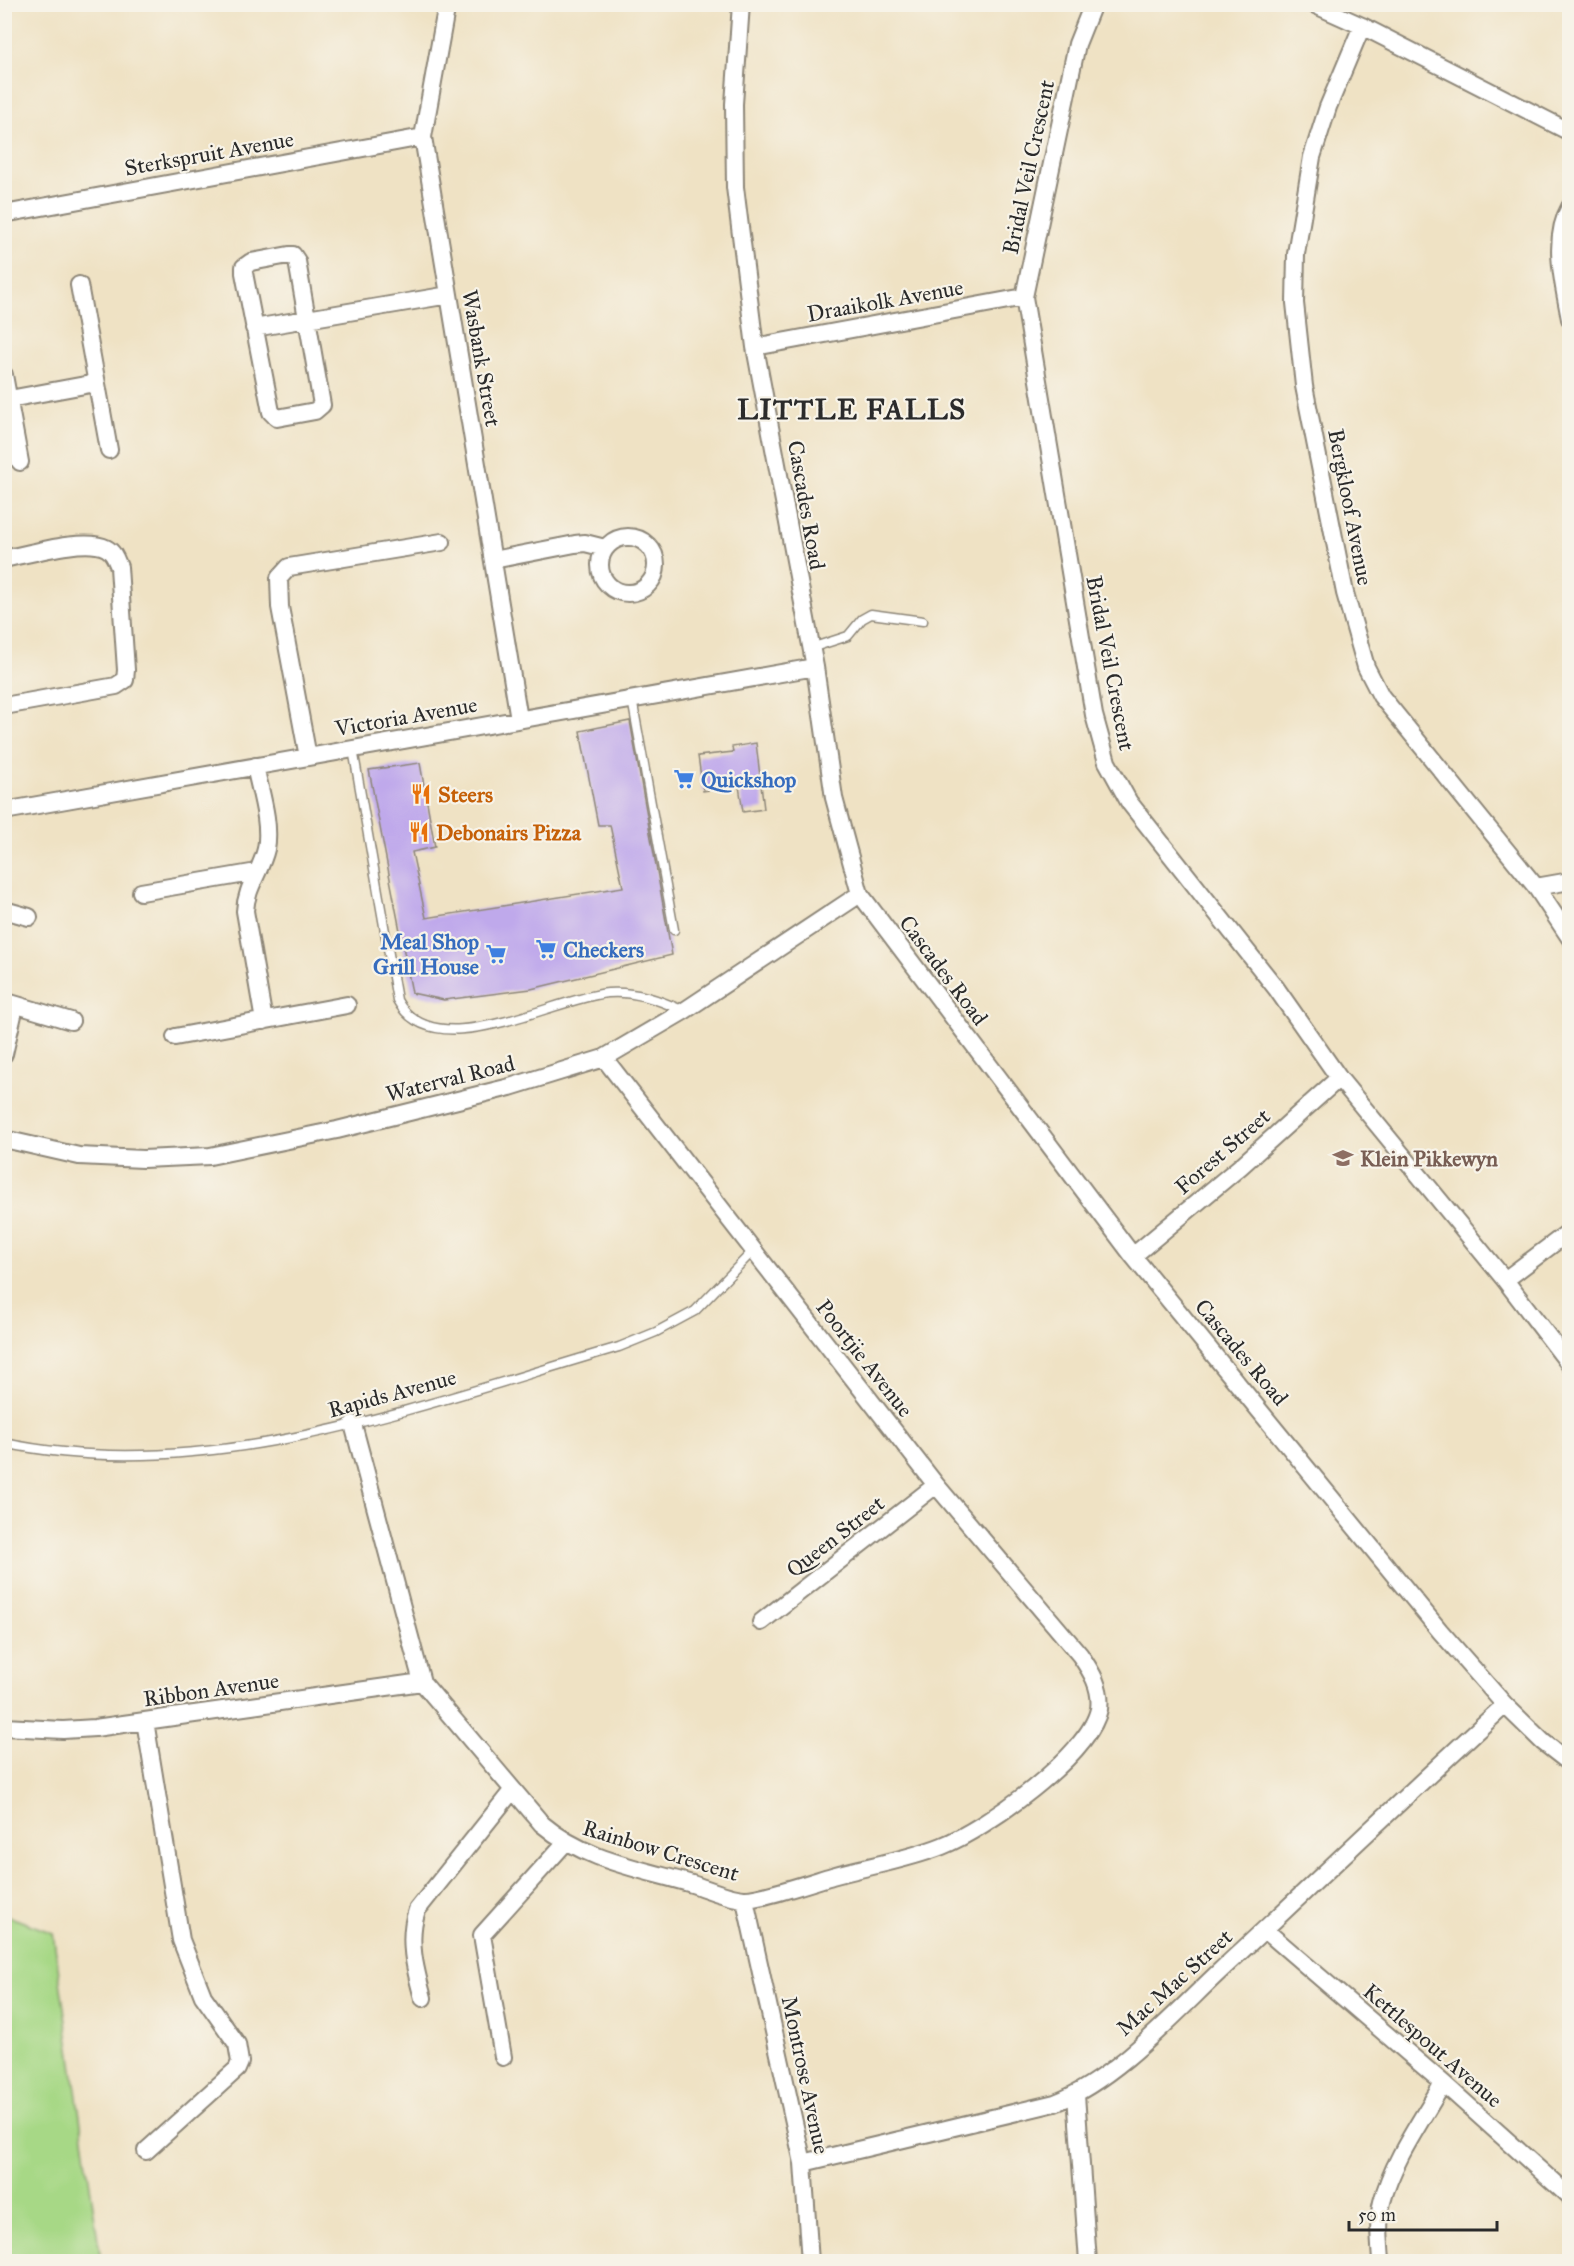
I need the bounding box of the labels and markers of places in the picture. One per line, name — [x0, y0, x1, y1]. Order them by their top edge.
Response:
place label: Quickshop — [701, 766, 796, 793]
supermarket icon: Quickshop — [672, 767, 696, 791]
place label: Steers — [438, 781, 493, 808]
restaurant icon: Steers — [409, 782, 433, 806]
place label: Debonairs Pizza — [436, 819, 582, 846]
restaurant icon: Debonairs Pizza — [407, 820, 431, 844]
place label: Meal Shop Grill House — [373, 928, 479, 980]
place label: Checkers — [563, 936, 644, 963]
supermarket icon: Checkers — [534, 937, 558, 961]
supermarket icon: Meal Shop Grill House — [484, 942, 508, 966]
place label: Klein Pikkewyn — [1360, 1145, 1498, 1172]
school or university icon: Klein Pikkewyn — [1331, 1146, 1355, 1170]

